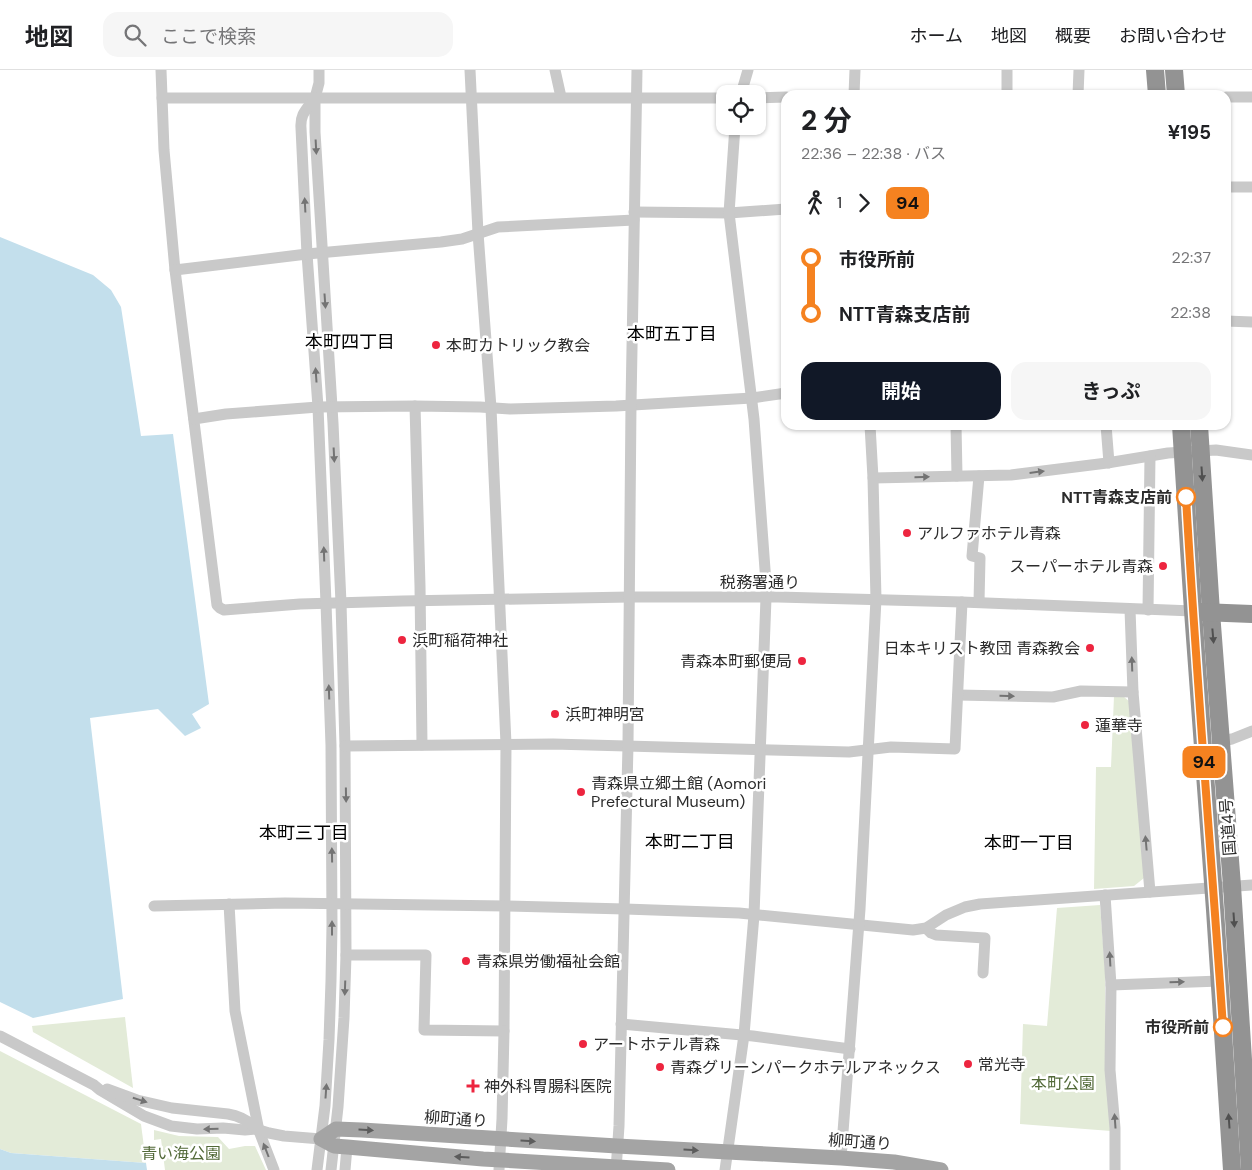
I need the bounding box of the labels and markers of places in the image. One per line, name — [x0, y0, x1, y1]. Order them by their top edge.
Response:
place label: 本町カトリック教会 — [446, 335, 590, 356]
marker: 本町カトリック教会 — [430, 339, 442, 351]
place label: NTT青森支店前 — [1061, 487, 1172, 508]
marker: NTT青森支店前 — [1176, 487, 1196, 507]
place label: アルファホテル青森 — [917, 523, 1061, 544]
marker: アルファホテル青森 — [901, 527, 913, 539]
place label: スーパーホテル青森 — [1009, 556, 1153, 577]
marker: スーパーホテル青森 — [1157, 560, 1169, 572]
place label: 浜町稲荷神社 — [412, 630, 508, 651]
marker: 浜町稲荷神社 — [396, 634, 408, 646]
place label: 日本キリスト教団 青森教会 — [884, 638, 1080, 659]
marker: 日本キリスト教団 青森教会 — [1084, 642, 1096, 654]
place label: 青森本町郵便局 — [680, 651, 792, 672]
marker: 青森本町郵便局 — [796, 655, 808, 667]
place label: 浜町神明宮 — [565, 704, 645, 725]
marker: 浜町神明宮 — [549, 708, 561, 720]
place label: 蓮華寺 — [1095, 715, 1143, 736]
marker: 蓮華寺 — [1079, 719, 1091, 731]
place label: 青森県立郷土館 (Aomori Prefectural Museum) — [591, 773, 766, 812]
marker: 青森県立郷土館 (Aomori Prefectural Museum) — [575, 786, 587, 798]
place label: 青森県労働福祉会館 — [476, 951, 620, 972]
marker: 青森県労働福祉会館 — [460, 955, 472, 967]
place label: 市役所前 — [1145, 1017, 1209, 1038]
marker: 市役所前 — [1213, 1017, 1233, 1037]
place label: アートホテル青森 — [593, 1034, 720, 1055]
marker: アートホテル青森 — [577, 1038, 589, 1050]
place label: 常光寺 — [978, 1054, 1026, 1075]
place label: 青森グリーンパークホテルアネックス — [670, 1057, 941, 1078]
marker: 常光寺 — [962, 1058, 974, 1070]
marker: 青森グリーンパークホテルアネックス — [654, 1061, 666, 1073]
place label: 神外科胃腸科医院 — [484, 1076, 612, 1097]
marker: 神外科胃腸科医院 — [466, 1079, 480, 1093]

